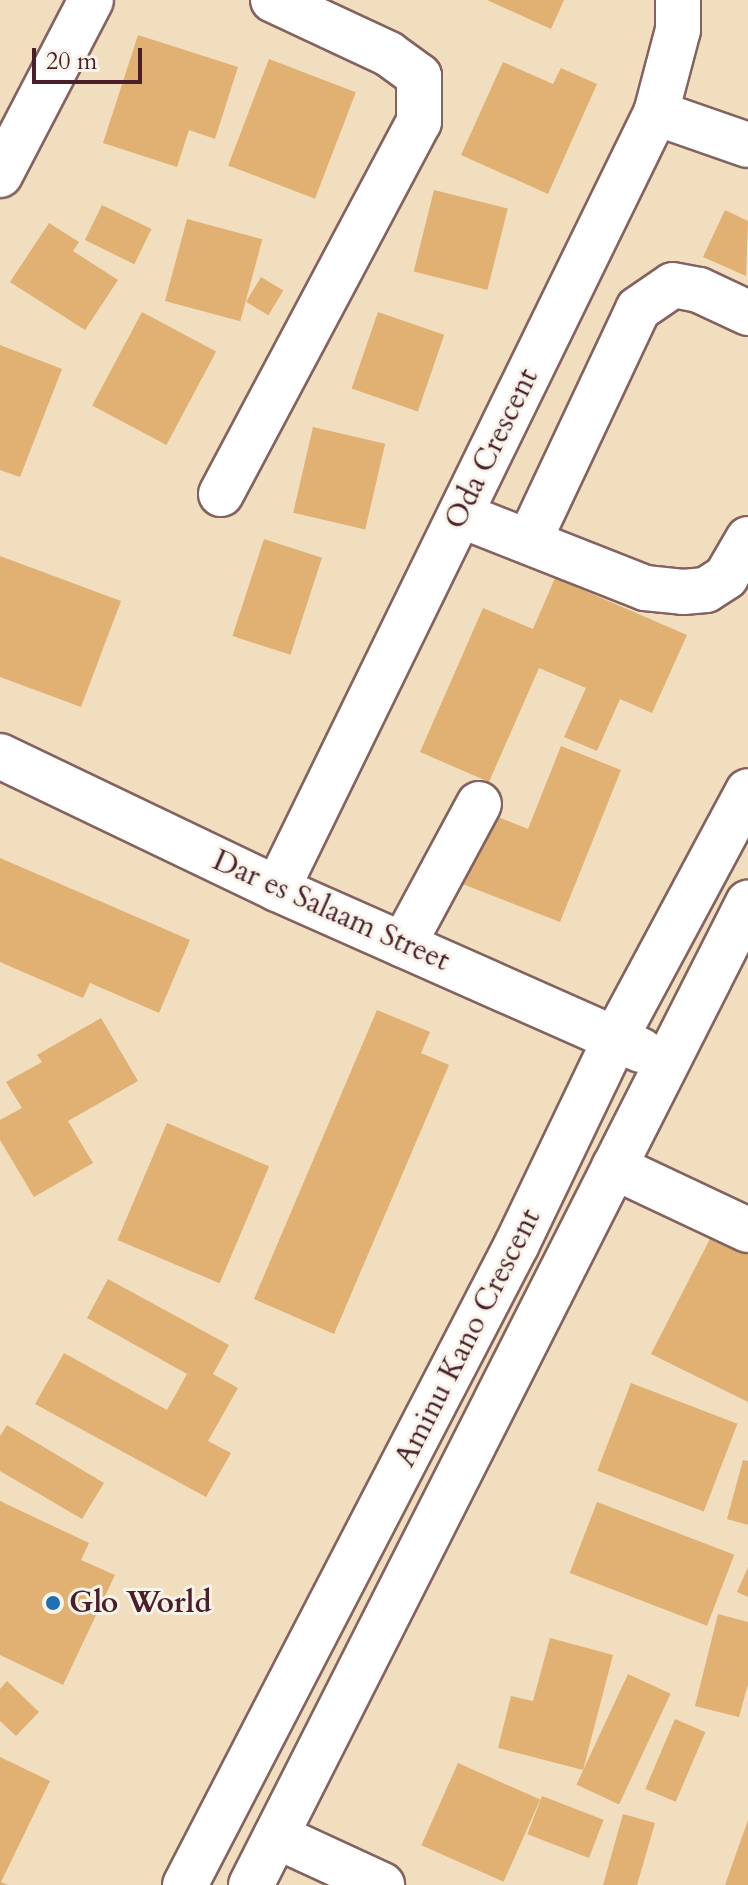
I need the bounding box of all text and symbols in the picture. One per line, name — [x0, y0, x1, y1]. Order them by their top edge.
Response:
scale bar — [36, 32, 146, 82]
text: 20 m — [46, 45, 97, 78]
street label: Oda Crescent — [438, 363, 546, 535]
street label: Dar es Salaam Street — [207, 843, 455, 979]
street label: Aminu Kano Crescent — [387, 1203, 549, 1473]
place label: Glo World — [69, 1585, 212, 1621]
marker: Glo World — [44, 1594, 62, 1612]

